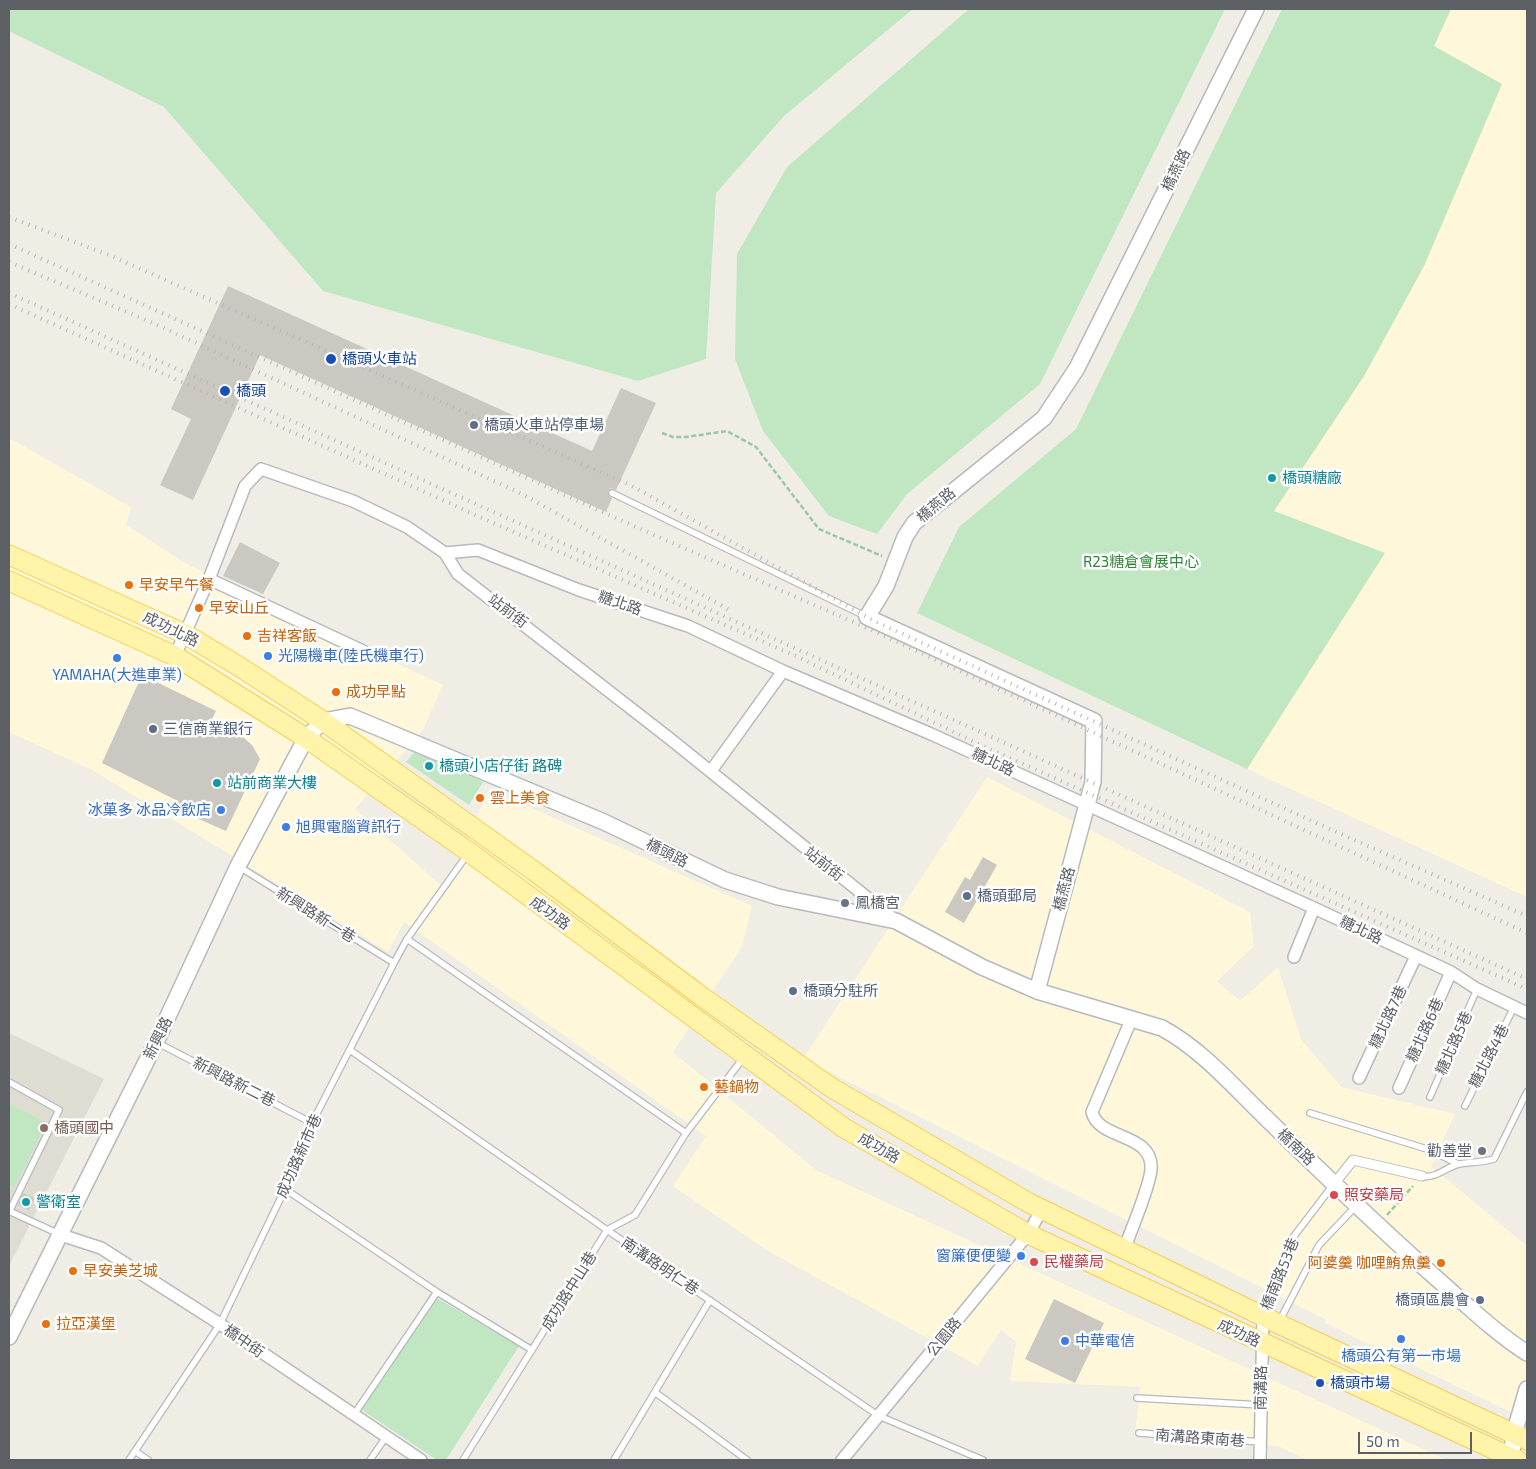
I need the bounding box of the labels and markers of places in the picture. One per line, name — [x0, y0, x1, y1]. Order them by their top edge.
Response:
place label: 橋頭火車站 — [342, 350, 417, 368]
marker: 橋頭火車站 — [324, 352, 338, 366]
place label: 橋頭 — [236, 382, 266, 400]
marker: 橋頭 — [218, 384, 232, 398]
place label: 橋頭火車站停車場 — [484, 416, 604, 434]
marker: 橋頭火車站停車場 — [468, 419, 480, 431]
place label: 橋頭糖廠 — [1282, 469, 1342, 487]
marker: 橋頭糖廠 — [1266, 472, 1278, 484]
place label: 早安早午餐 — [139, 576, 214, 594]
marker: 早安早午餐 — [123, 579, 135, 591]
place label: 早安山丘 — [209, 599, 269, 617]
marker: 早安山丘 — [193, 602, 205, 614]
place label: 吉祥客飯 — [257, 627, 317, 645]
marker: 吉祥客飯 — [241, 630, 253, 642]
place label: 光陽機車(陸氏機車行) — [278, 647, 424, 665]
marker: 光陽機車(陸氏機車行) — [262, 650, 274, 662]
marker: YAMAHA(大進車業) — [111, 652, 123, 664]
place label: YAMAHA(大進車業) — [52, 666, 182, 684]
place label: 成功早點 — [346, 683, 406, 701]
marker: 成功早點 — [330, 686, 342, 698]
place label: 三信商業銀行 — [163, 720, 253, 738]
marker: 三信商業銀行 — [147, 723, 159, 735]
place label: 橋頭小店仔街 路碑 — [439, 757, 562, 775]
marker: 橋頭小店仔街 路碑 — [423, 760, 435, 772]
place label: 站前商業大樓 — [227, 774, 317, 792]
marker: 站前商業大樓 — [211, 777, 223, 789]
place label: 雲上美食 — [490, 789, 550, 807]
marker: 雲上美食 — [474, 792, 486, 804]
place label: 冰菓多 冰品冷飲店 — [88, 801, 211, 819]
marker: 冰菓多 冰品冷飲店 — [215, 804, 227, 816]
place label: 旭興電腦資訊行 — [296, 818, 401, 836]
marker: 旭興電腦資訊行 — [280, 821, 292, 833]
place label: 橋頭郵局 — [977, 887, 1037, 905]
marker: 橋頭郵局 — [961, 890, 973, 902]
place label: 鳳橋宮 — [855, 894, 900, 912]
marker: 鳳橋宮 — [839, 897, 851, 909]
place label: 橋頭分駐所 — [803, 982, 878, 1000]
marker: 橋頭分駐所 — [787, 985, 799, 997]
place label: 藝鍋物 — [714, 1078, 759, 1096]
marker: 藝鍋物 — [698, 1081, 710, 1093]
place label: 橋頭國中 — [54, 1119, 114, 1137]
marker: 橋頭國中 — [38, 1122, 50, 1134]
place label: 勸善堂 — [1427, 1142, 1472, 1160]
marker: 勸善堂 — [1476, 1145, 1488, 1157]
place label: 照安藥局 — [1344, 1186, 1404, 1204]
marker: 照安藥局 — [1328, 1189, 1340, 1201]
place label: 警衛室 — [36, 1193, 81, 1211]
marker: 警衛室 — [20, 1196, 32, 1208]
place label: 窗簾便便變 — [936, 1247, 1011, 1265]
marker: 窗簾便便變 — [1015, 1250, 1027, 1262]
place label: 民權藥局 — [1044, 1253, 1104, 1271]
place label: 阿婆羹 咖哩鮪魚羹 — [1308, 1254, 1431, 1272]
marker: 民權藥局 — [1028, 1256, 1040, 1268]
marker: 阿婆羹 咖哩鮪魚羹 — [1435, 1257, 1447, 1269]
place label: 早安美芝城 — [83, 1262, 158, 1280]
marker: 早安美芝城 — [67, 1265, 79, 1277]
place label: 橋頭區農會 — [1395, 1291, 1470, 1309]
marker: 橋頭區農會 — [1474, 1294, 1486, 1306]
place label: 拉亞漢堡 — [56, 1315, 116, 1333]
marker: 拉亞漢堡 — [40, 1318, 52, 1330]
place label: 中華電信 — [1075, 1332, 1135, 1350]
marker: 橋頭公有第一市場 — [1395, 1333, 1407, 1345]
marker: 中華電信 — [1059, 1335, 1071, 1347]
place label: 橋頭公有第一市場 — [1341, 1347, 1461, 1365]
place label: 橋頭市場 — [1330, 1374, 1390, 1392]
marker: 橋頭市場 — [1314, 1377, 1326, 1389]

